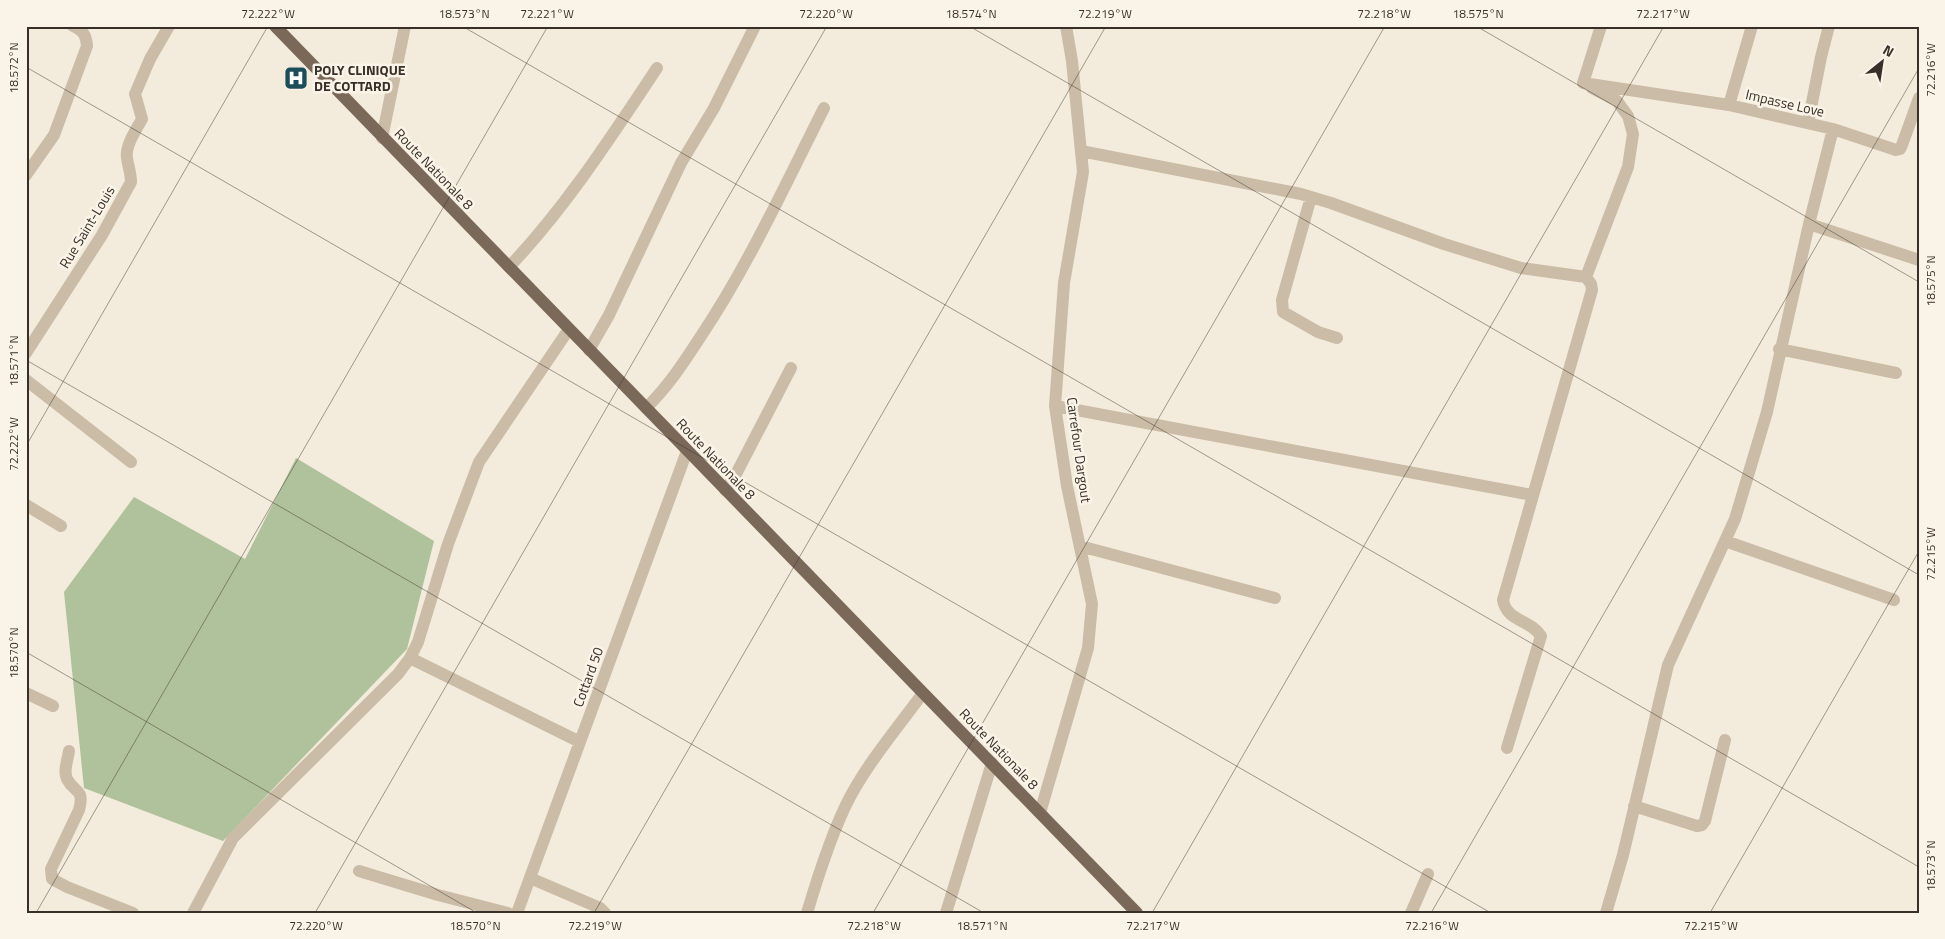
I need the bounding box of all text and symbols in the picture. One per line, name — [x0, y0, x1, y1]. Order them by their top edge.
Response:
text: 72.222°W — [241, 4, 295, 23]
text: 18.573°N — [438, 4, 490, 23]
text: 72.221°W — [520, 4, 574, 23]
text: 72.220°W — [799, 4, 853, 23]
text: 18.574°N — [945, 4, 997, 23]
text: 72.219°W — [1078, 4, 1132, 23]
text: 72.218°W — [1357, 4, 1411, 23]
text: 18.575°N — [1452, 4, 1504, 23]
text: 72.217°W — [1636, 4, 1690, 23]
north arrow — [1858, 38, 1908, 88]
text: N — [1879, 39, 1898, 62]
text: 18.572°N — [4, 42, 23, 94]
text: 72.216°W — [1921, 43, 1940, 97]
place label: POLY CLINIQUE DE COTTARD — [314, 59, 406, 96]
hospital icon: POLY CLINIQUE DE COTTARD — [283, 65, 309, 91]
street label: Impasse Love — [1744, 83, 1827, 122]
street label: Route Nationale 8 — [390, 123, 479, 214]
street label: Rue Saint-Louis — [54, 181, 120, 272]
text: 18.575°N — [1921, 255, 1940, 307]
text: 18.571°N — [4, 335, 23, 387]
street label: Carrefour Dargout — [1062, 396, 1097, 504]
street label: Route Nationale 8 — [672, 413, 761, 504]
text: 72.222°W — [4, 417, 23, 471]
text: 72.215°W — [1921, 527, 1940, 581]
text: 18.570°N — [4, 627, 23, 679]
street label: Cottard 50 — [567, 644, 608, 710]
street label: Route Nationale 8 — [955, 703, 1044, 794]
text: 18.573°N — [1921, 840, 1940, 892]
text: 72.220°W — [289, 916, 343, 935]
text: 18.570°N — [449, 916, 501, 935]
text: 72.219°W — [568, 916, 622, 935]
text: 72.218°W — [847, 916, 901, 935]
text: 18.571°N — [956, 916, 1008, 935]
text: 72.217°W — [1126, 916, 1180, 935]
text: 72.216°W — [1405, 916, 1459, 935]
text: 72.215°W — [1684, 916, 1738, 935]

